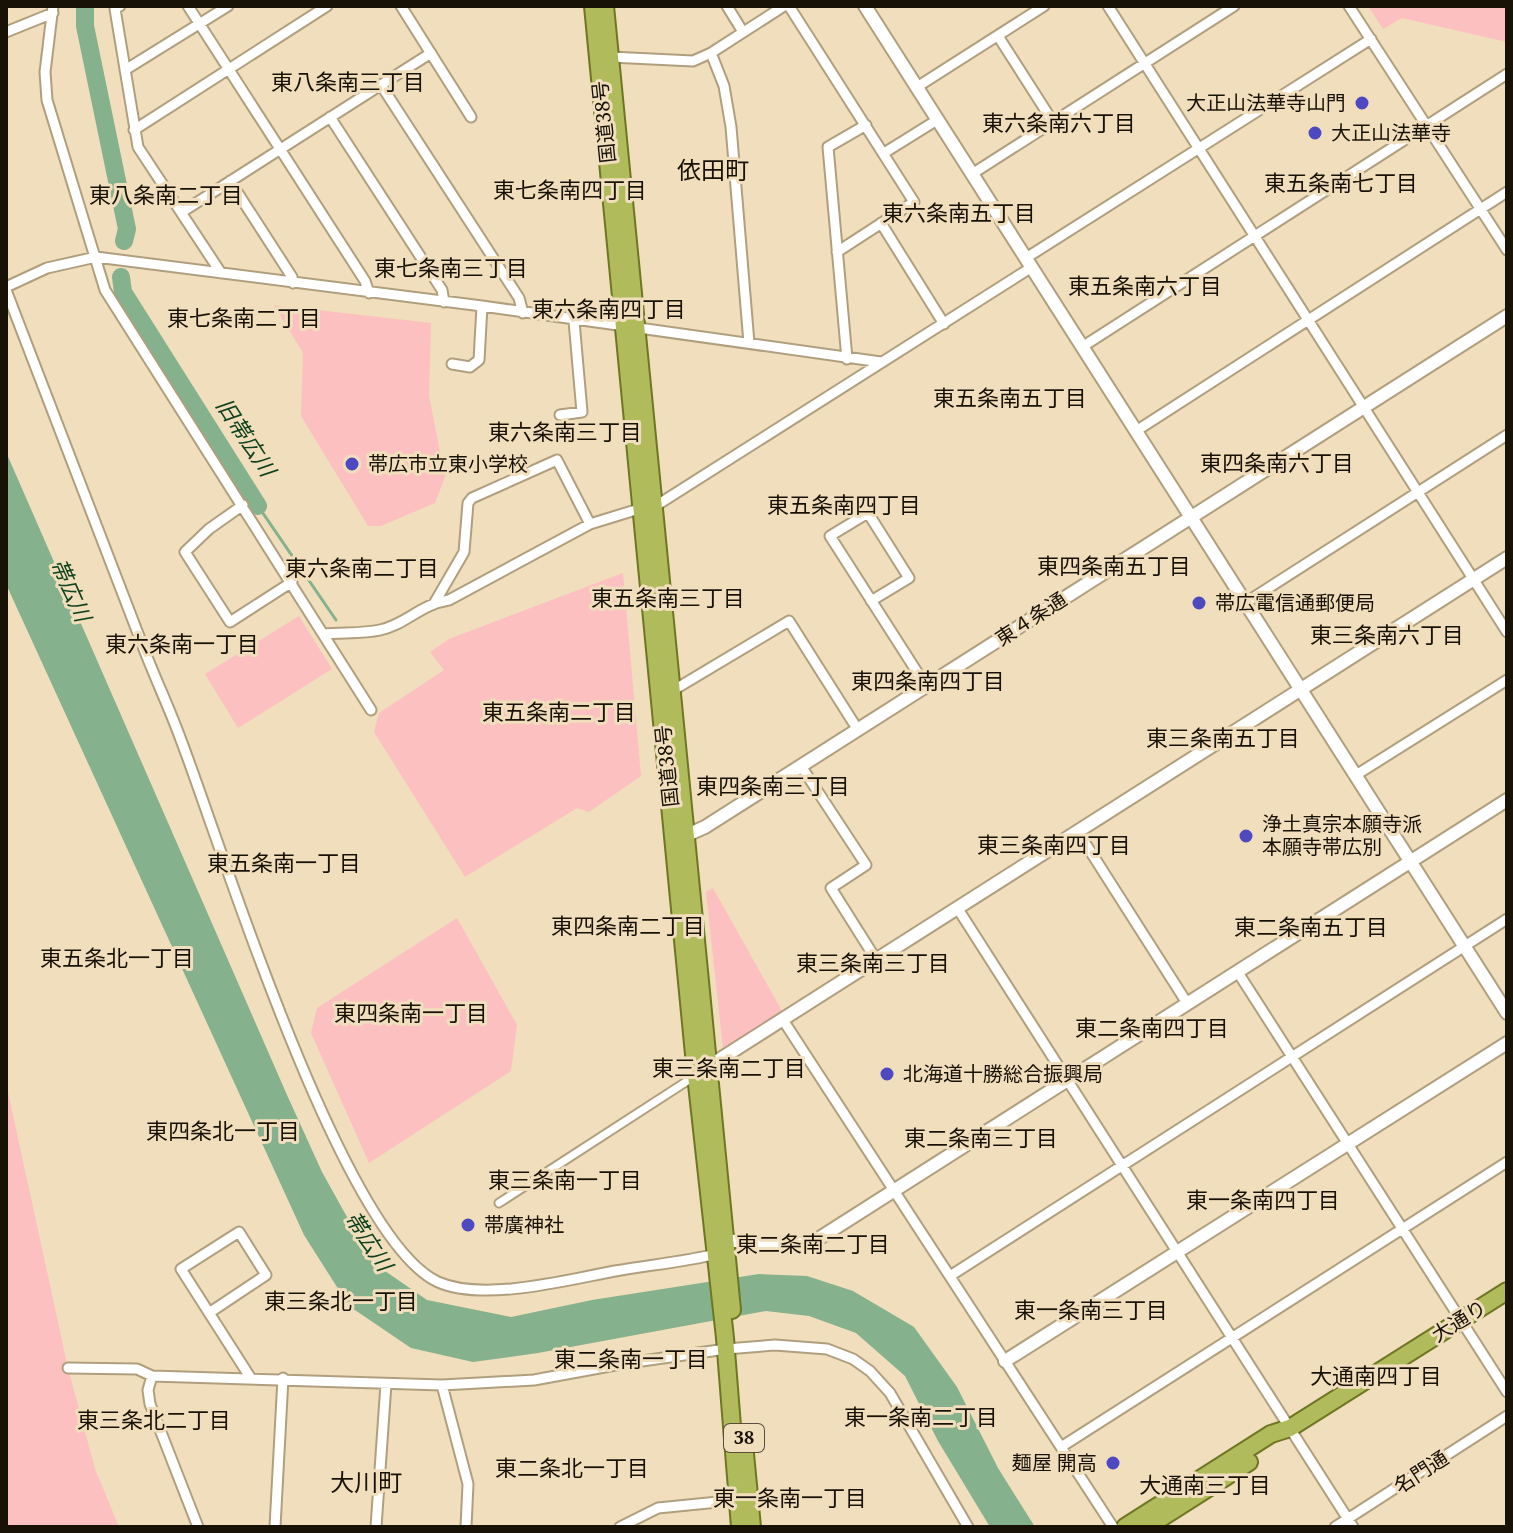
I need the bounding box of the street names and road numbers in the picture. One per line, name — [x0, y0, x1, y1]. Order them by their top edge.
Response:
street label: 国道38号 — [586, 80, 621, 164]
street label: 東４条通 — [990, 585, 1072, 652]
street label: 国道38号 — [649, 724, 684, 808]
street label: 大通り — [1426, 1293, 1491, 1348]
road number: 38 — [724, 1424, 764, 1452]
street label: 名門通 — [1388, 1444, 1453, 1499]

